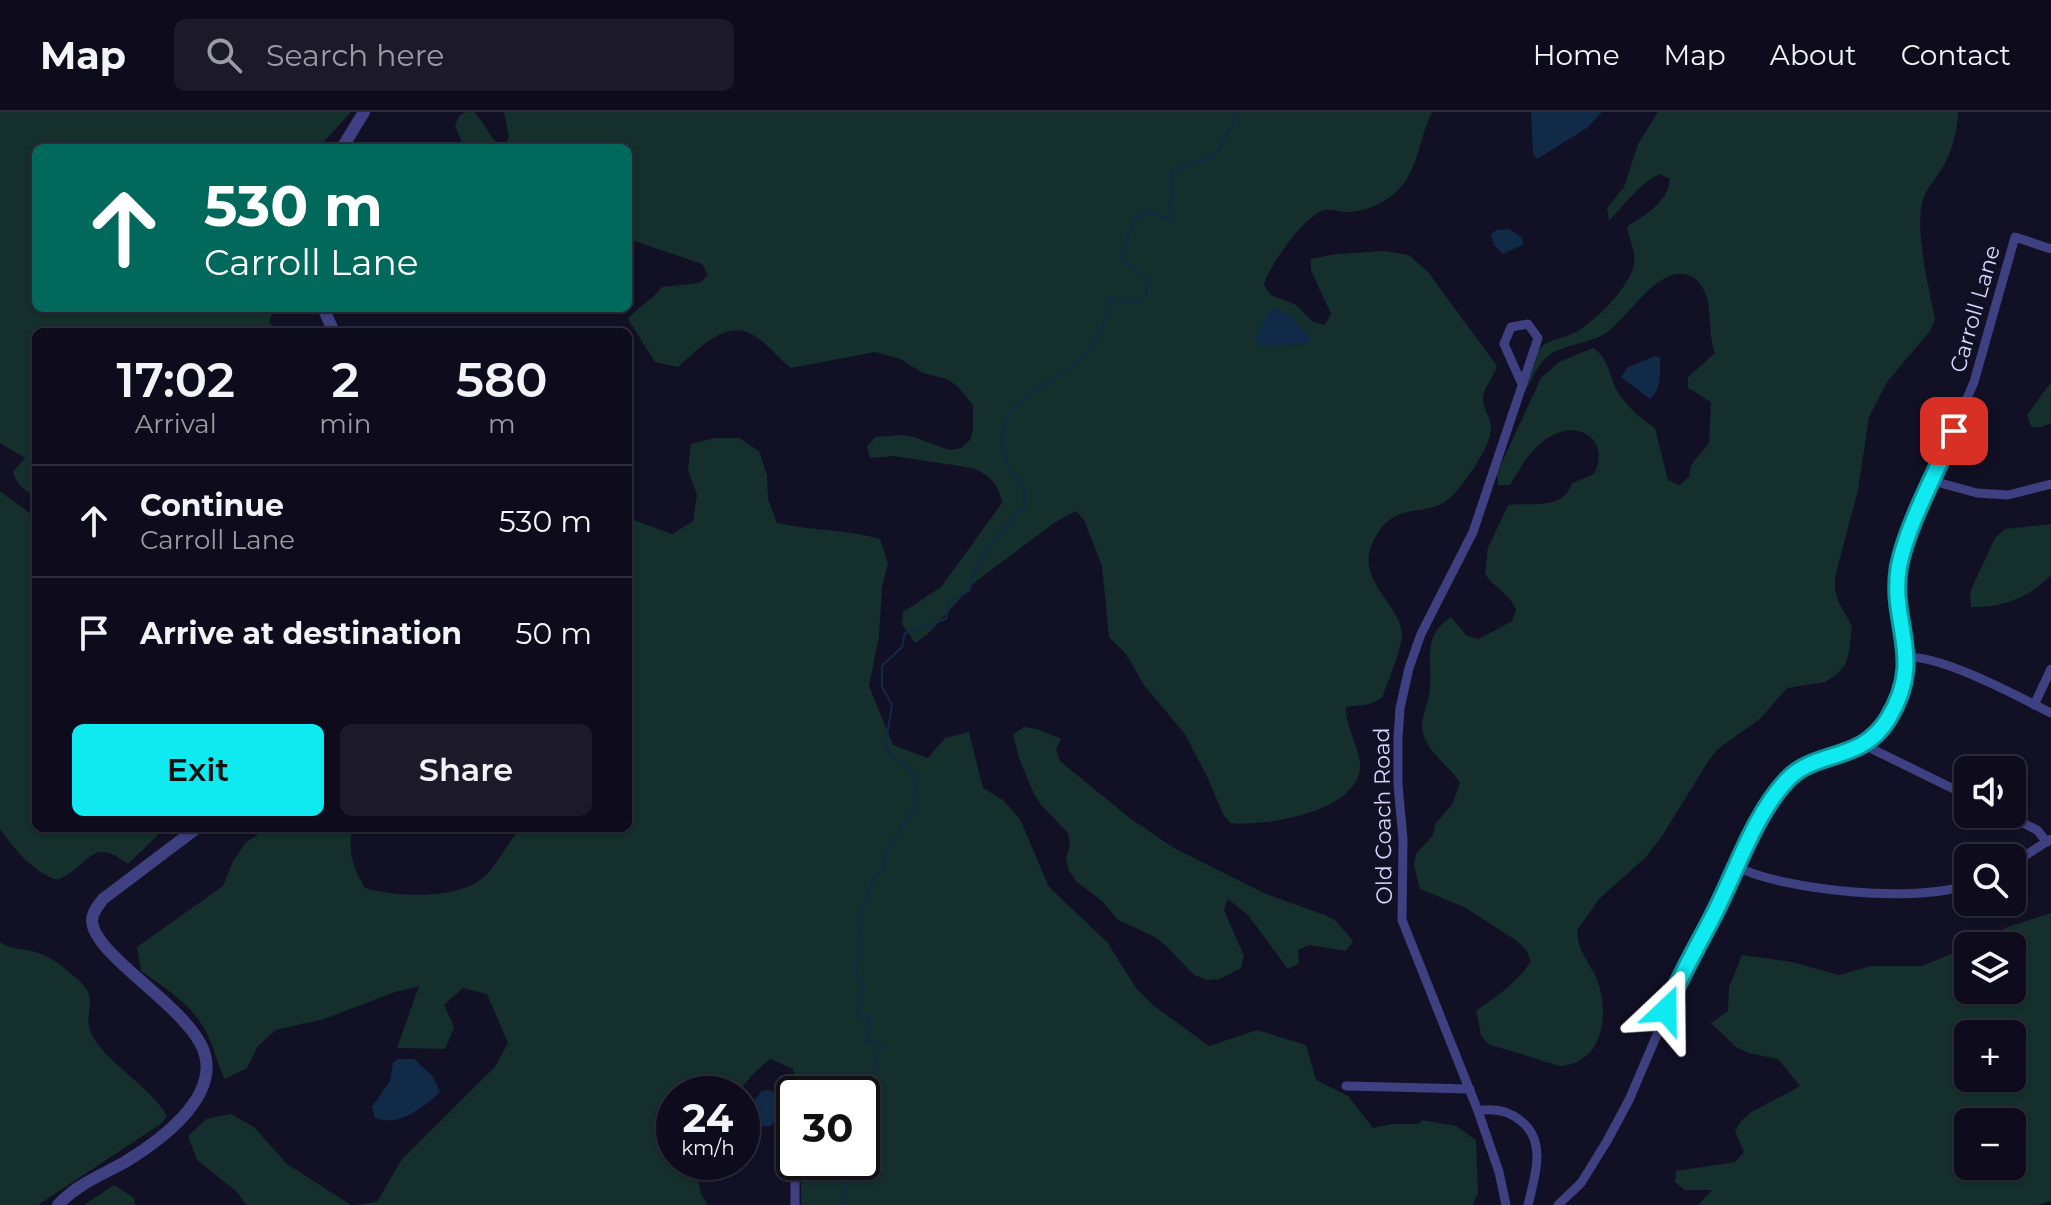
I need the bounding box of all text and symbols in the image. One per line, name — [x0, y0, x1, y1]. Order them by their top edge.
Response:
search box — [174, 19, 734, 91]
text: Map — [40, 32, 126, 79]
icon: search — [202, 33, 246, 77]
text: Search here — [266, 37, 444, 74]
text: Home — [1533, 38, 1620, 72]
text: Map — [1664, 38, 1726, 72]
text: About — [1770, 38, 1857, 72]
text: Contact — [1901, 38, 2011, 72]
text: 530 m — [204, 172, 383, 240]
icon: ahead — [72, 176, 176, 280]
text: Carroll Lane — [204, 240, 419, 284]
street label: Carroll Lane — [1944, 242, 2006, 376]
text: 17:02 — [116, 351, 235, 409]
text: 2 — [331, 351, 359, 409]
text: 580 — [456, 351, 548, 409]
pin — [1920, 397, 1988, 465]
text: Arrival — [135, 408, 217, 440]
text: min — [319, 408, 371, 440]
text: m — [488, 408, 515, 440]
icon: arrive — [1932, 409, 1976, 453]
text: Continue — [140, 487, 284, 524]
icon: ahead — [72, 499, 116, 543]
text: 530 m — [499, 503, 592, 540]
text: Carroll Lane — [140, 524, 295, 556]
icon: arrive — [72, 611, 116, 655]
text: Arrive at destination — [140, 615, 462, 652]
text: 50 m — [515, 615, 592, 652]
button: Exit — [72, 724, 324, 816]
button: Share — [340, 724, 592, 816]
street label: Old Coach Road — [1368, 727, 1398, 905]
map controls — [1954, 756, 2026, 1180]
button: sound — [1954, 756, 2026, 828]
button: search — [1954, 844, 2026, 916]
button: layers — [1954, 932, 2026, 1004]
position arrow — [1624, 968, 1708, 1052]
button: + — [1954, 1020, 2026, 1092]
speed limit sign: 30 — [776, 1076, 880, 1180]
text: 24 — [683, 1093, 733, 1142]
button: − — [1954, 1108, 2026, 1180]
text: km/h — [681, 1136, 735, 1160]

